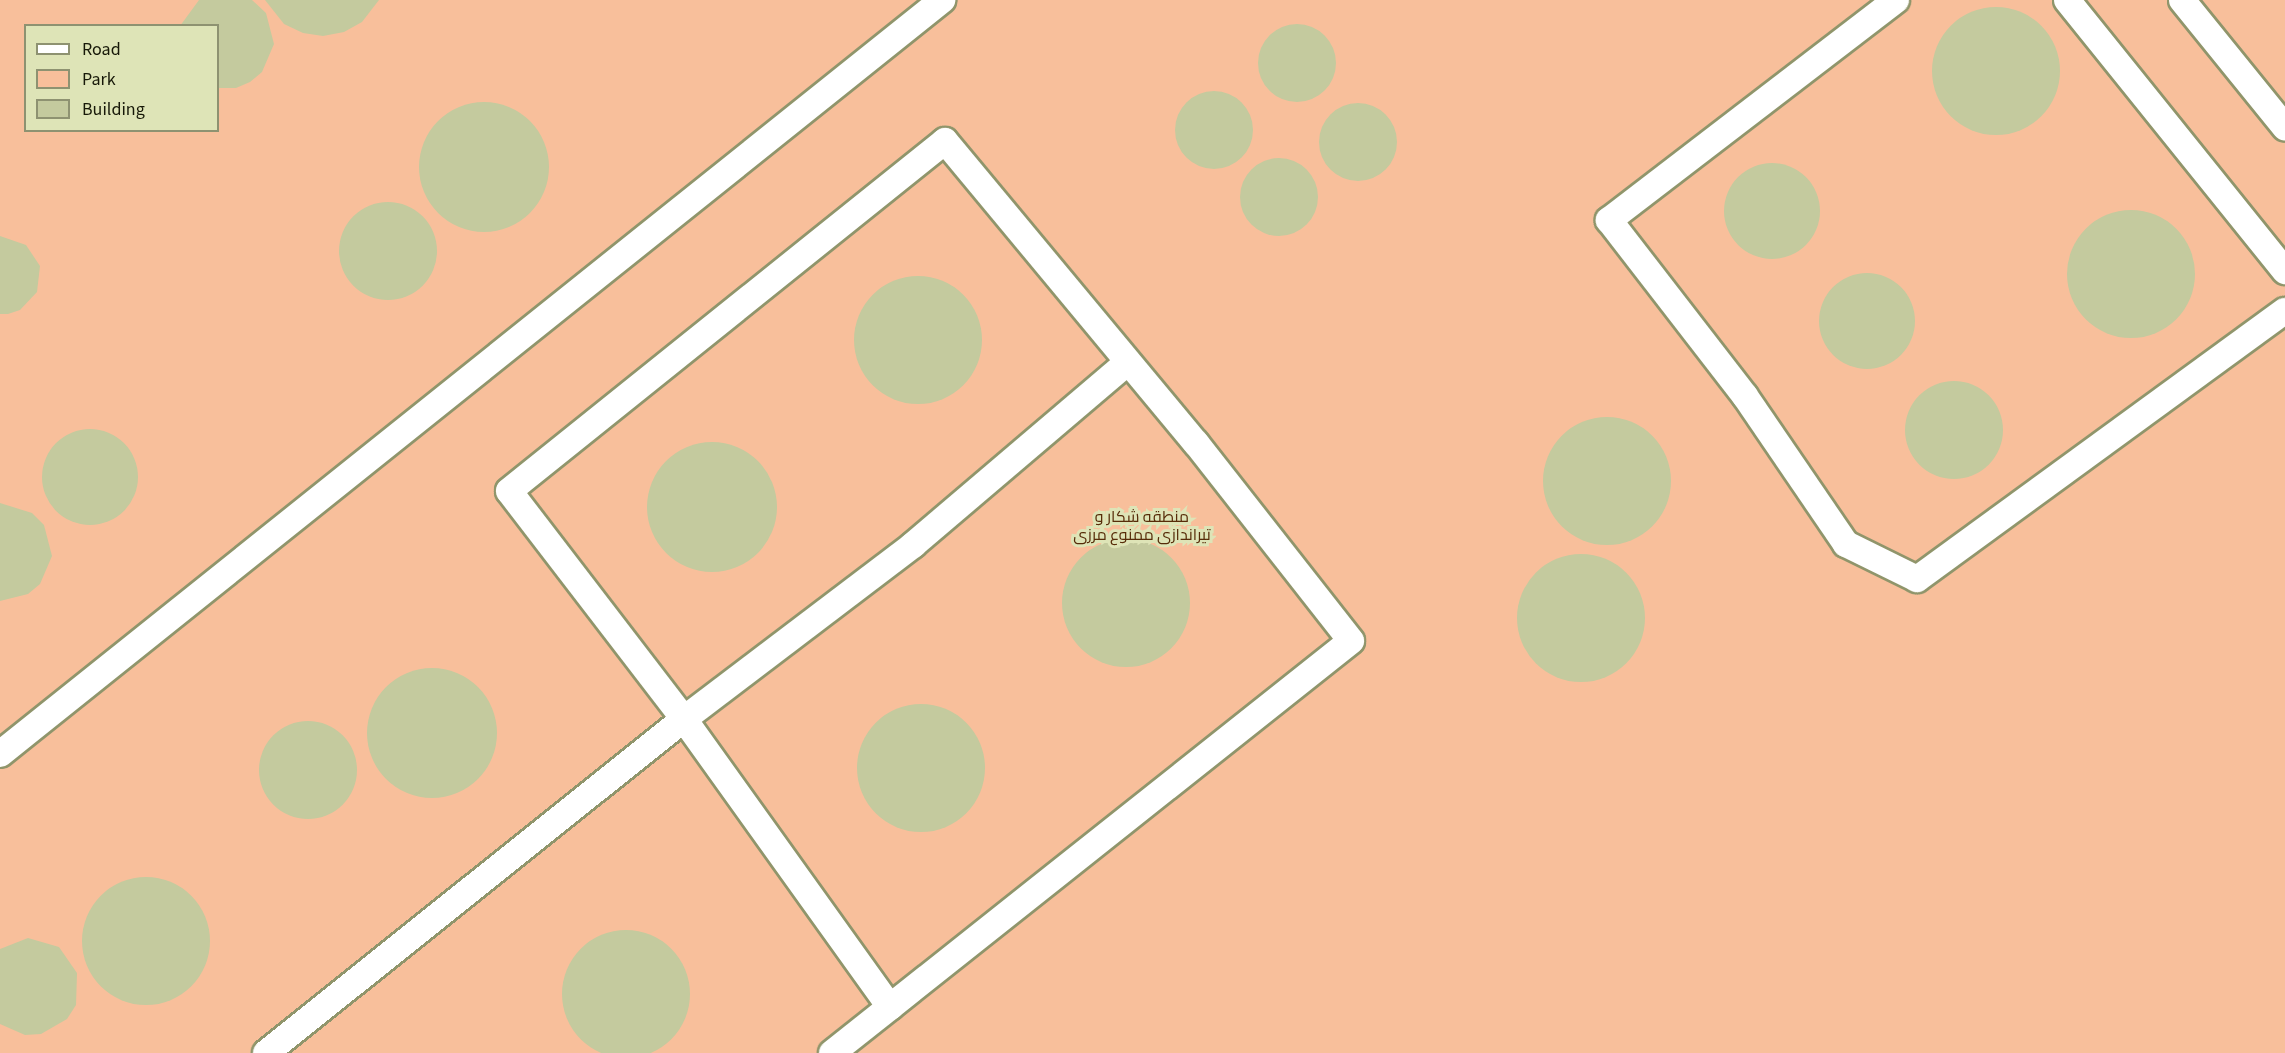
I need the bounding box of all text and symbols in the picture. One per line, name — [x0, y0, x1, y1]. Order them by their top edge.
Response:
legend — [24, 24, 219, 132]
text: Road — [82, 37, 121, 62]
text: Park — [82, 67, 116, 92]
text: Building — [82, 97, 145, 122]
park label: منطقه شکار و تیراندازی ممنوع مرزی — [1073, 507, 1211, 545]

